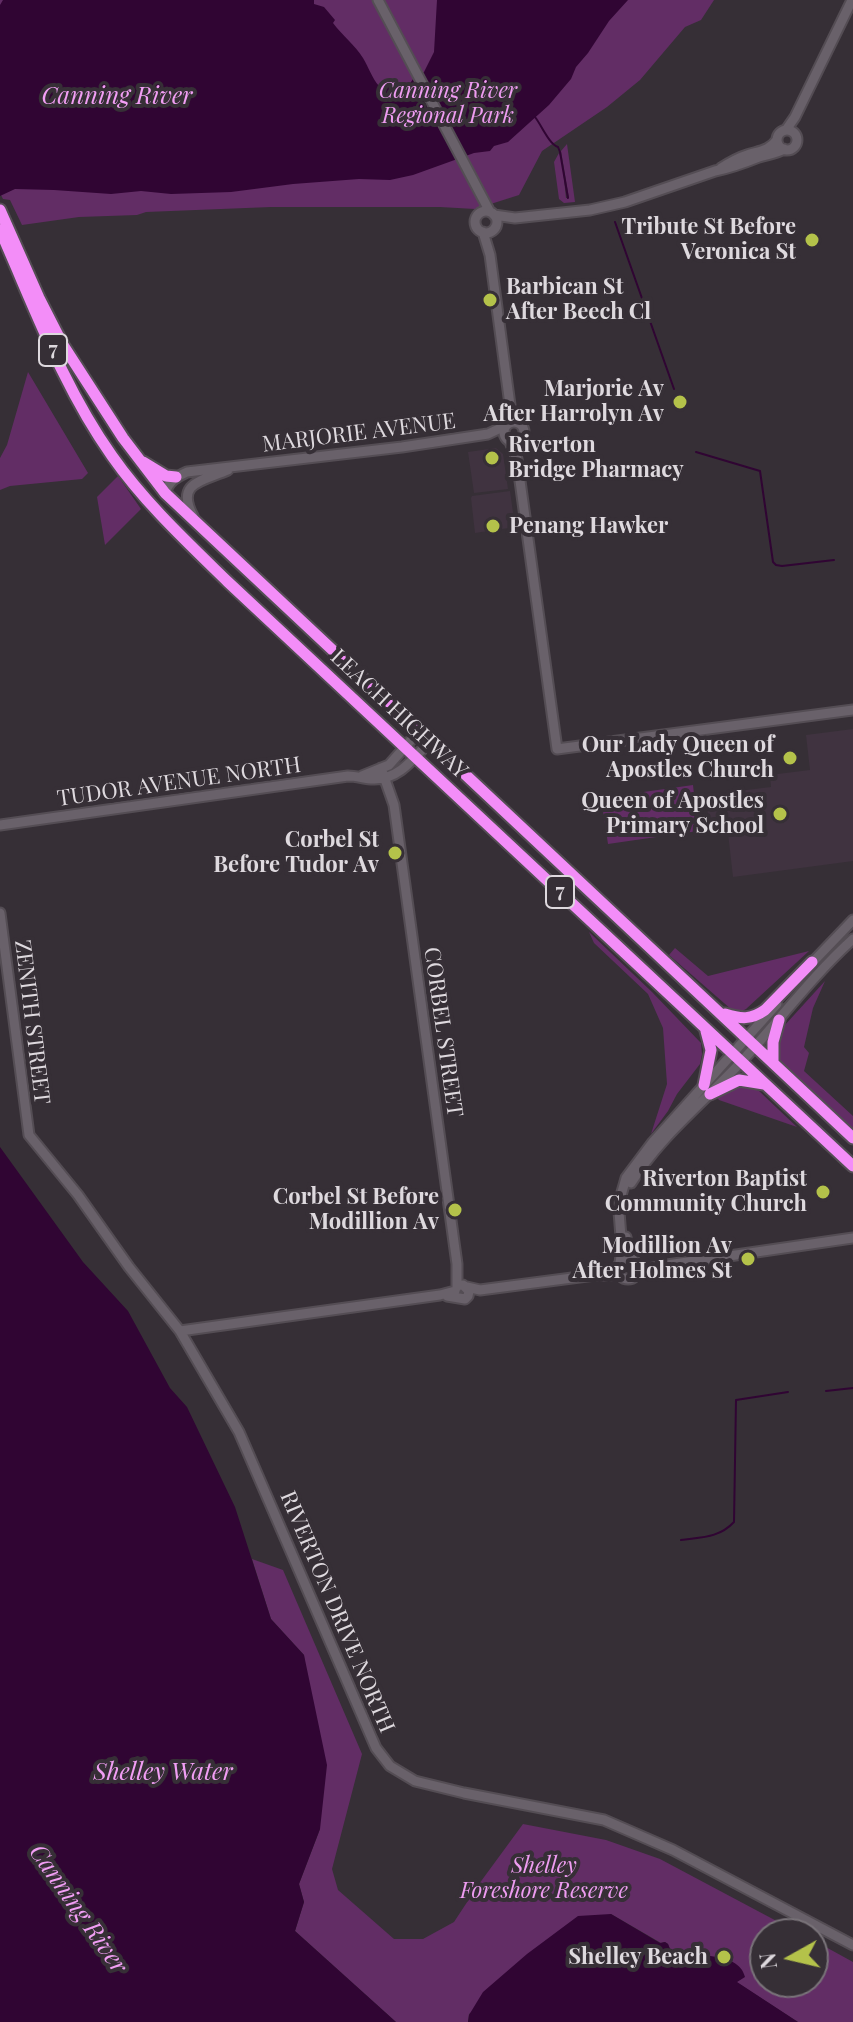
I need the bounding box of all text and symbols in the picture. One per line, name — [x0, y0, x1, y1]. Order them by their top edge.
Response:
park label: Canning River Regional Park — [379, 78, 517, 130]
water label: Canning River — [42, 83, 192, 111]
place label: Tribute St Before Veronica St — [622, 214, 796, 266]
marker: Tribute St Before Veronica St — [803, 231, 821, 249]
place label: Barbican St After Beech Cl — [506, 274, 651, 326]
marker: Barbican St After Beech Cl — [481, 291, 499, 309]
road number: 7 — [39, 334, 67, 366]
place label: Marjorie Av After Harrolyn Av — [484, 376, 664, 428]
marker: Marjorie Av After Harrolyn Av — [671, 393, 689, 411]
street label: MARJORIE AVENUE — [261, 408, 457, 458]
place label: Riverton Bridge Pharmacy — [508, 432, 684, 484]
marker: Riverton Bridge Pharmacy — [483, 449, 501, 467]
place label: Penang Hawker — [509, 513, 668, 539]
marker: Penang Hawker — [484, 517, 502, 535]
street label: LEACH HIGHWAY — [325, 644, 473, 784]
place label: Our Lady Queen of Apostles Church — [582, 732, 774, 784]
marker: Our Lady Queen of Apostles Church — [781, 749, 799, 767]
street label: TUDOR AVENUE NORTH — [55, 752, 303, 812]
place label: Queen of Apostles Primary School — [581, 788, 764, 840]
marker: Queen of Apostles Primary School — [771, 805, 789, 823]
place label: Corbel St Before Tudor Av — [213, 827, 379, 878]
marker: Corbel St Before Tudor Av — [386, 844, 404, 862]
road number: 7 — [546, 876, 574, 908]
street label: ZENITH STREET — [9, 938, 55, 1106]
street label: CORBEL STREET — [418, 945, 468, 1119]
place label: Riverton Baptist Community Church — [605, 1166, 807, 1218]
marker: Riverton Baptist Community Church — [814, 1183, 832, 1201]
place label: Corbel St Before Modillion Av — [273, 1184, 439, 1236]
marker: Corbel St Before Modillion Av — [446, 1201, 464, 1219]
place label: Modillion Av After Holmes St — [572, 1233, 732, 1284]
marker: Modillion Av After Holmes St — [739, 1250, 757, 1268]
street label: RIVERTON DRIVE NORTH — [274, 1487, 400, 1737]
water label: Shelley Water — [93, 1759, 233, 1787]
water label: Canning River — [23, 1839, 133, 1979]
park label: Shelley Foreshore Reserve — [460, 1853, 628, 1904]
north arrow — [749, 1918, 829, 1998]
place label: Shelley Beach — [568, 1944, 708, 1970]
marker: Shelley Beach — [715, 1948, 733, 1966]
text: N — [751, 1951, 783, 1971]

